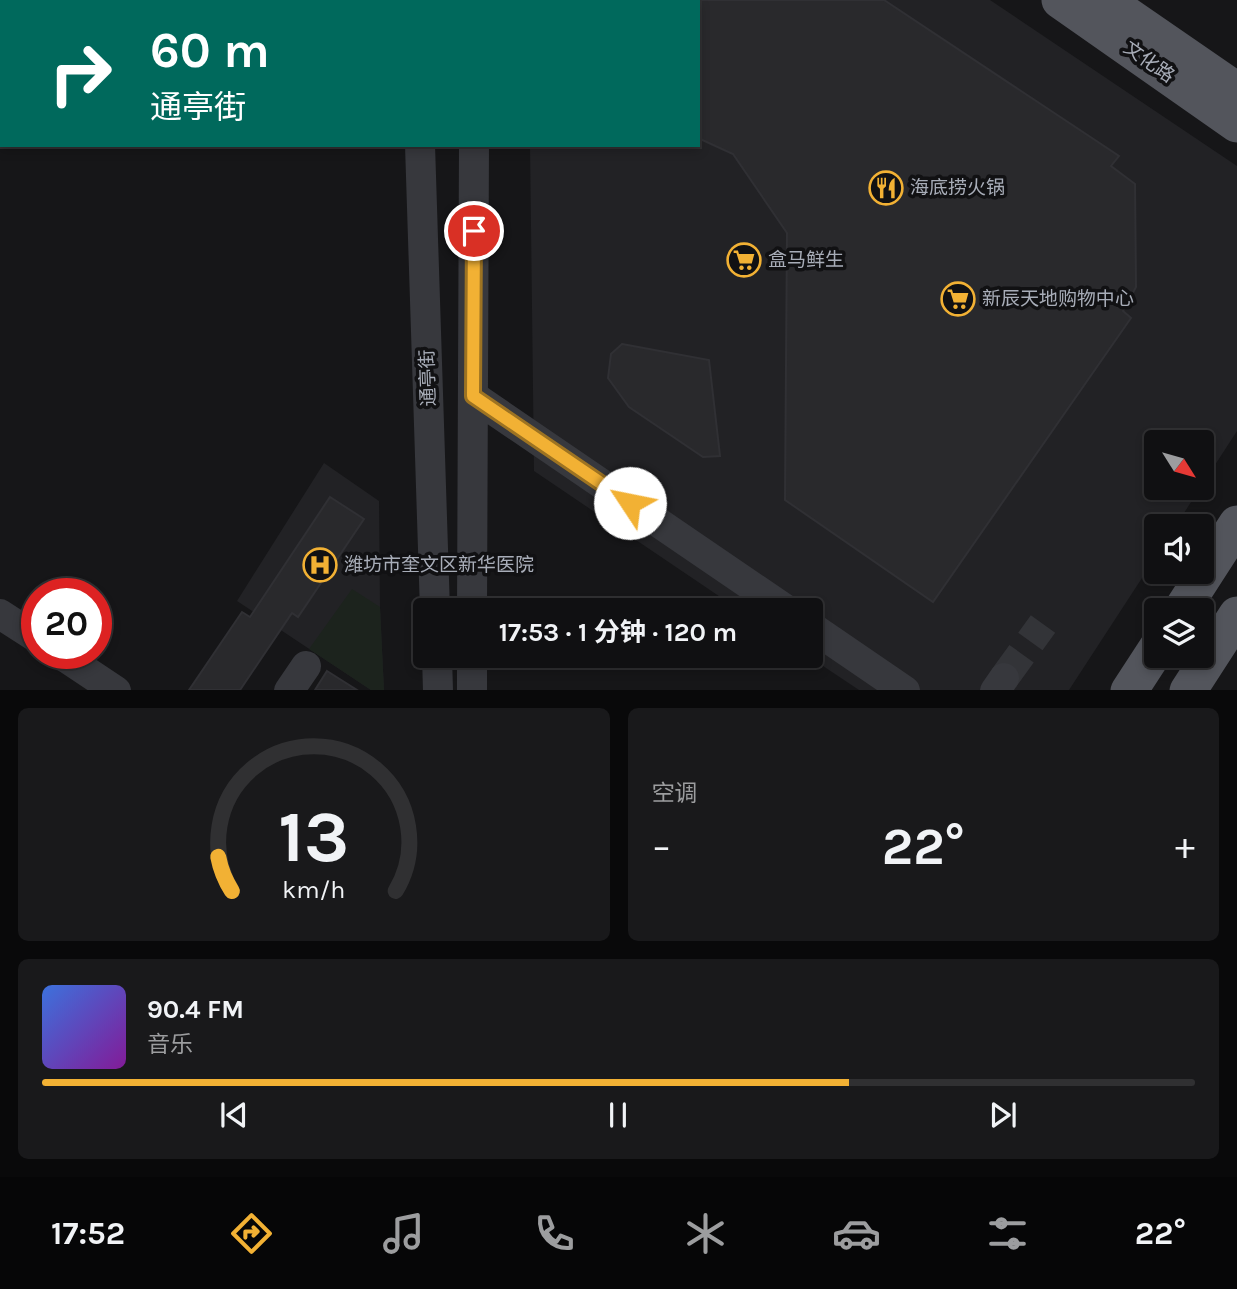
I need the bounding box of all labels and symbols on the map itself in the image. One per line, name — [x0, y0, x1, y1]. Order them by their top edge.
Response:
street label: 文化路 — [1119, 37, 1179, 87]
restaurant icon: 海底捞火锅 — [867, 169, 905, 207]
place label: 海底捞火锅 — [910, 177, 1005, 199]
pin — [444, 201, 504, 261]
supermarket icon: 盒马鲜生 — [725, 241, 763, 279]
place label: 盒马鲜生 — [768, 249, 844, 271]
supermarket icon: 新辰天地购物中心 — [939, 280, 977, 318]
place label: 新辰天地购物中心 — [982, 288, 1134, 310]
street label: 通亭街 — [416, 349, 440, 407]
north arrow — [1144, 430, 1214, 500]
position arrow — [593, 466, 667, 540]
hospital icon: 潍坊市奎文区新华医院 — [301, 546, 339, 584]
place label: 潍坊市奎文区新华医院 — [344, 554, 534, 576]
speed limit sign: 20 — [21, 578, 112, 669]

